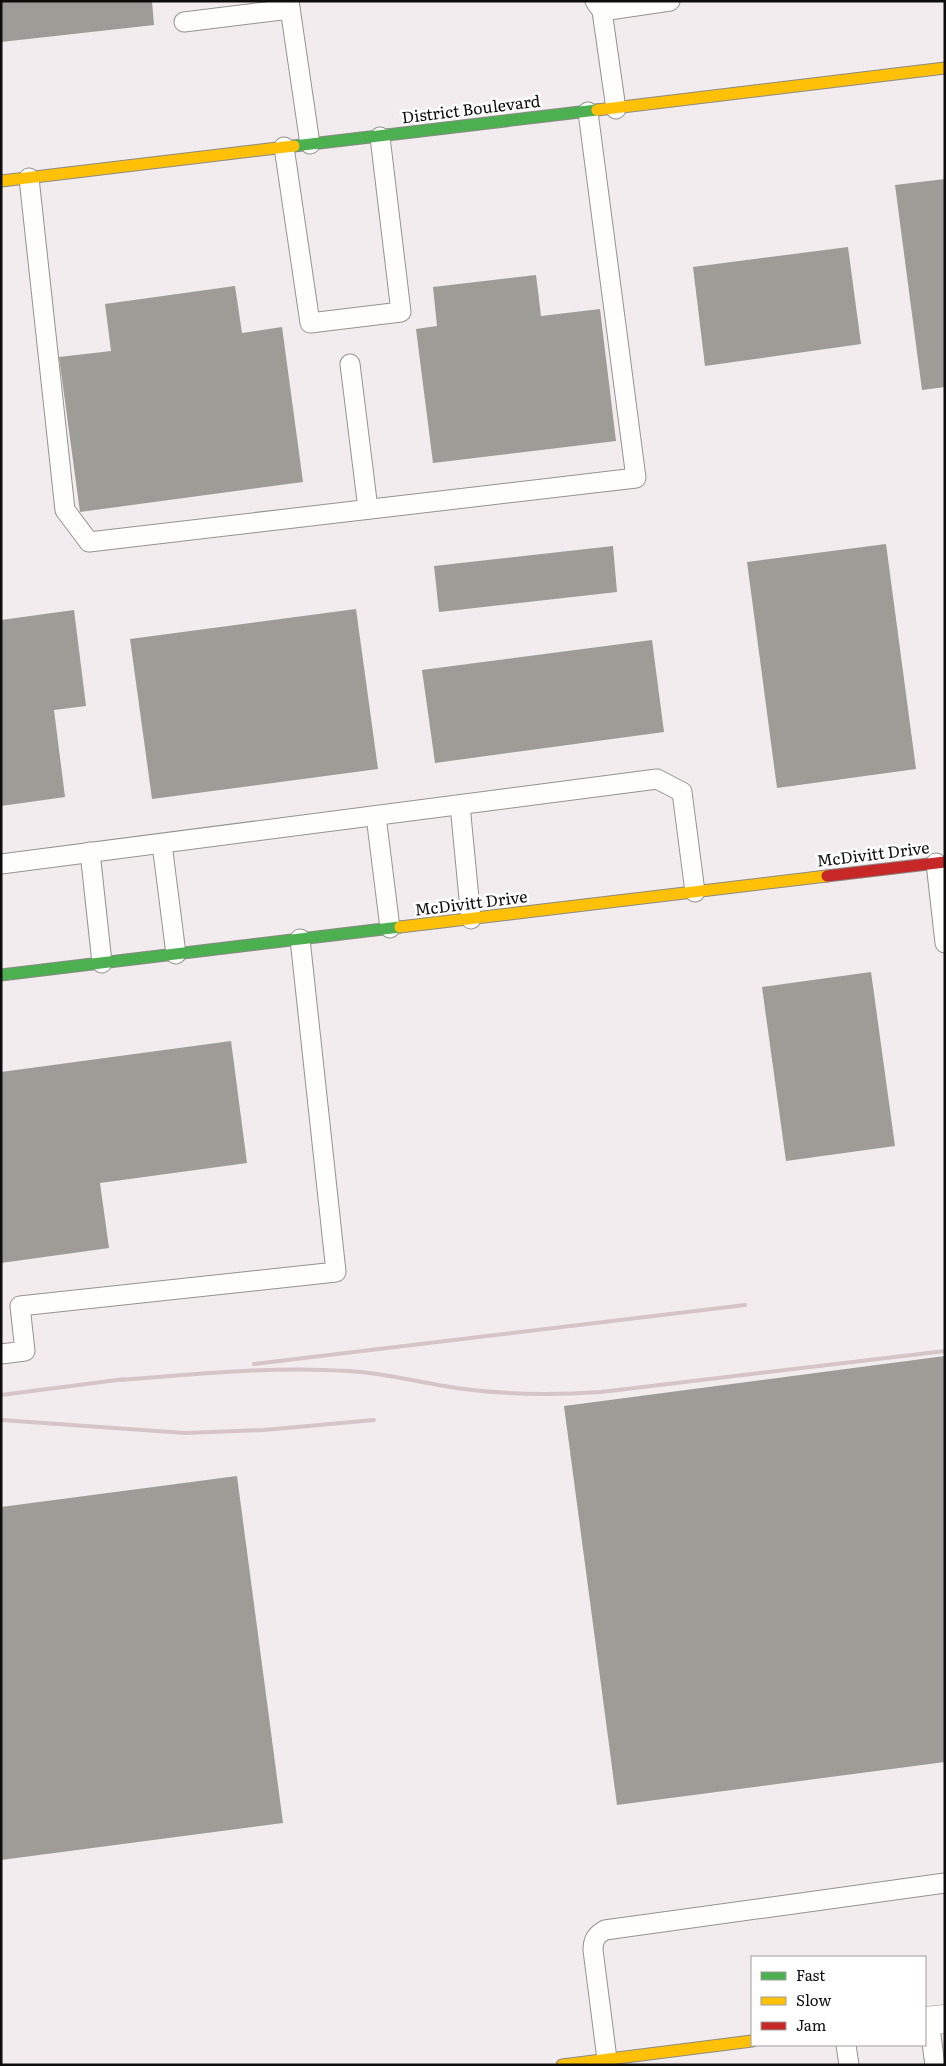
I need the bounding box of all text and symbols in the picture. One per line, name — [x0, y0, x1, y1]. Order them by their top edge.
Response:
street label: District Boulevard — [400, 88, 542, 128]
street label: McDivitt Drive — [815, 834, 931, 872]
street label: McDivitt Drive — [413, 883, 529, 921]
legend — [751, 1956, 926, 2046]
text: Fast — [796, 1963, 825, 1986]
text: Slow — [796, 1988, 831, 2011]
text: Jam — [796, 2013, 827, 2036]

